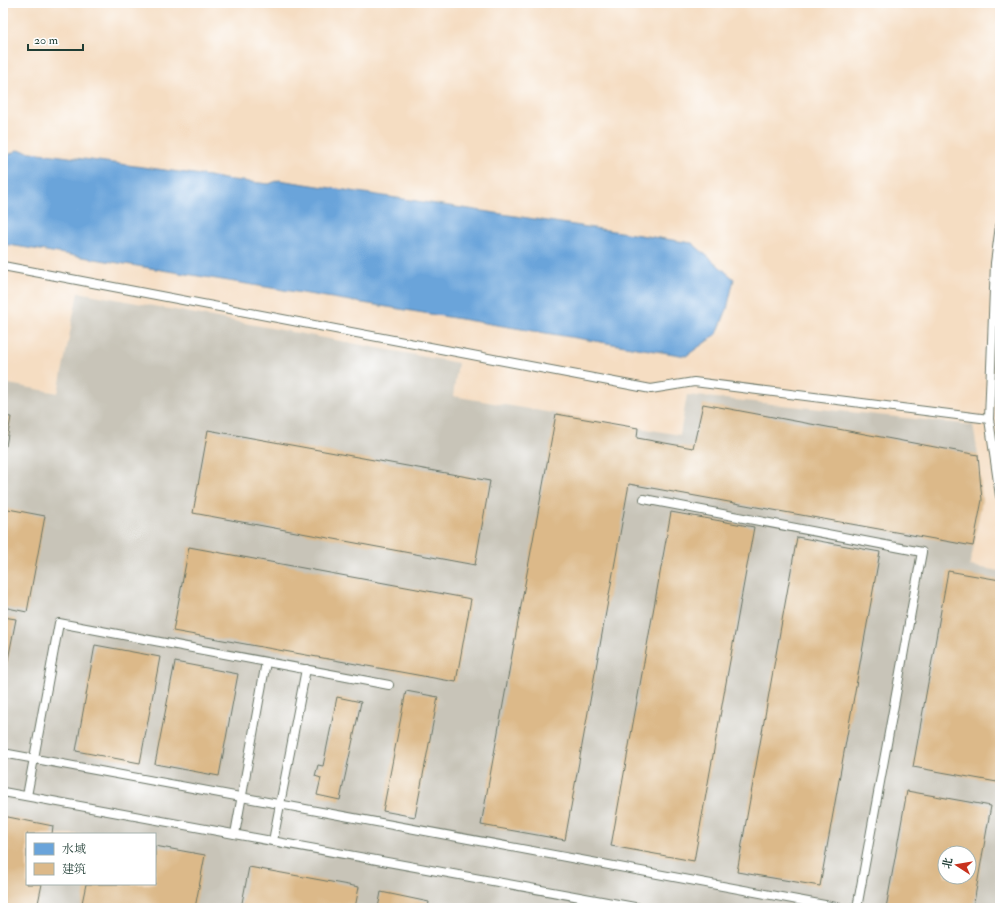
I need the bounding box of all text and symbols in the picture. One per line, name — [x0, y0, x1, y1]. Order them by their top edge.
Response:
scale bar — [28, 26, 83, 52]
text: 20 m — [34, 33, 59, 48]
legend — [26, 833, 156, 885]
text: 水域 — [62, 842, 86, 857]
north arrow — [937, 845, 977, 885]
text: 北 — [940, 856, 955, 870]
text: 建筑 — [62, 862, 86, 877]

